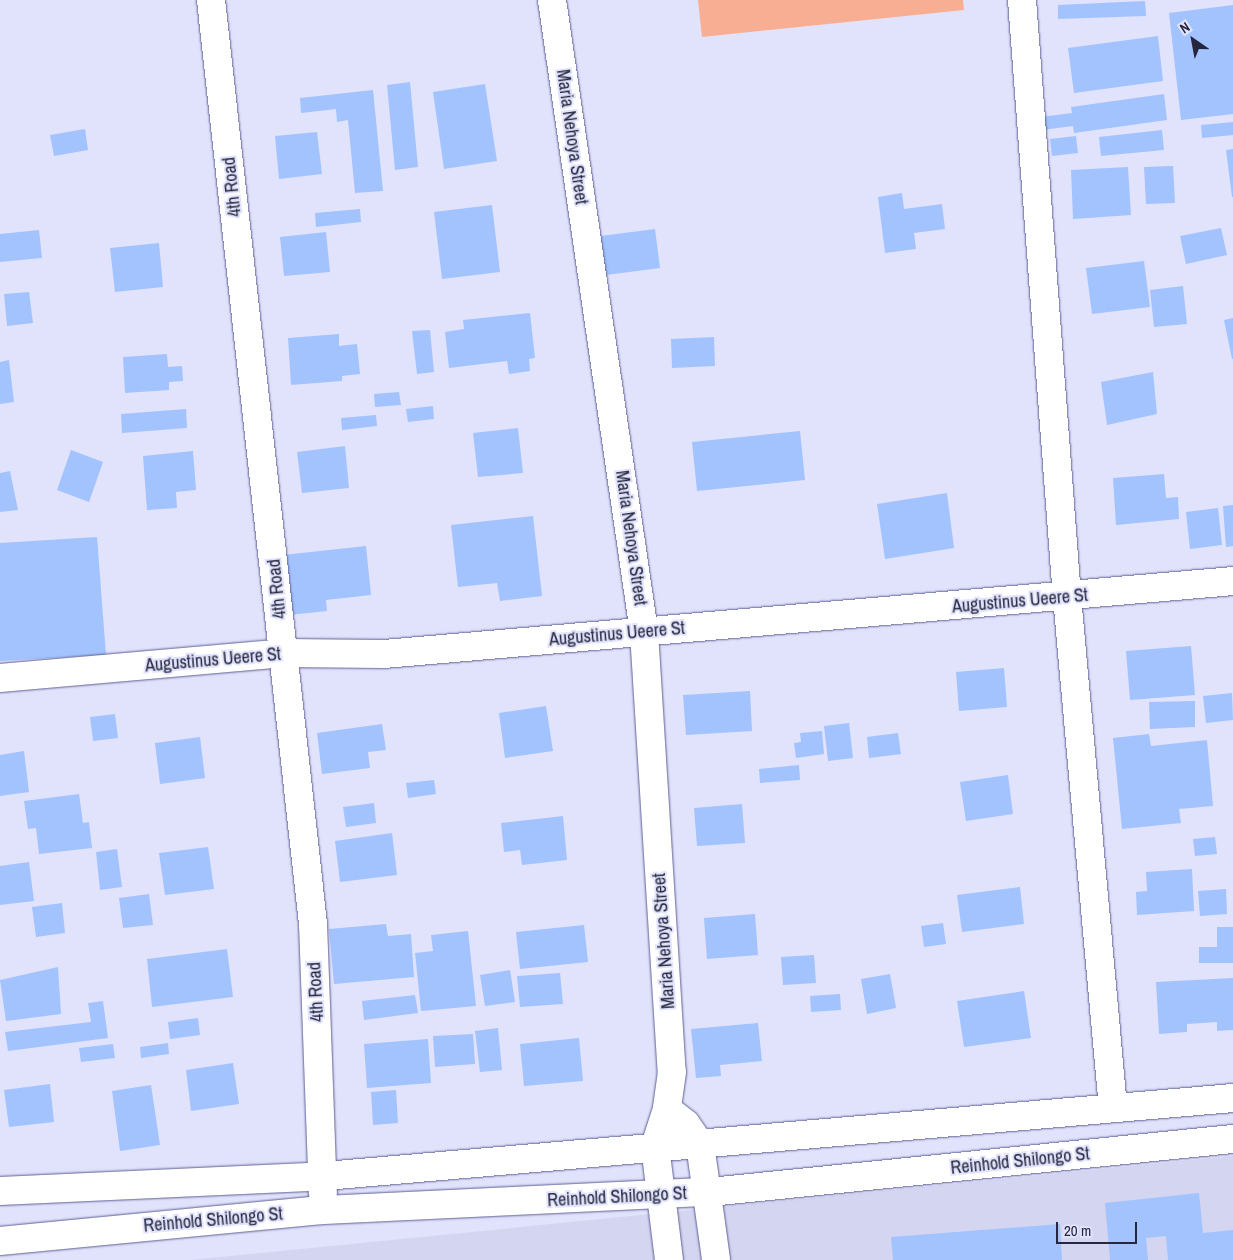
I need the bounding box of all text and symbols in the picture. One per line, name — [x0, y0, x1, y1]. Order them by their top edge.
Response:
north arrow — [1168, 15, 1218, 65]
text: N — [1176, 18, 1193, 37]
street label: Maria Nehoya Street — [552, 68, 592, 206]
street label: 4th Road — [218, 156, 246, 218]
street label: Maria Nehoya Street — [611, 469, 651, 607]
street label: 4th Road — [263, 558, 291, 620]
street label: Augustinus Ueere St — [951, 584, 1089, 618]
street label: Augustinus Ueere St — [548, 617, 686, 651]
street label: Augustinus Ueere St — [144, 643, 282, 677]
street label: Maria Nehoya Street — [648, 872, 680, 1010]
street label: 4th Road — [304, 962, 328, 1022]
street label: Reinhold Shilongo St — [950, 1143, 1090, 1179]
street label: Reinhold Shilongo St — [547, 1183, 687, 1211]
street label: Reinhold Shilongo St — [143, 1203, 283, 1237]
scale bar — [1058, 1212, 1139, 1244]
text: 20 m — [1064, 1220, 1091, 1241]

